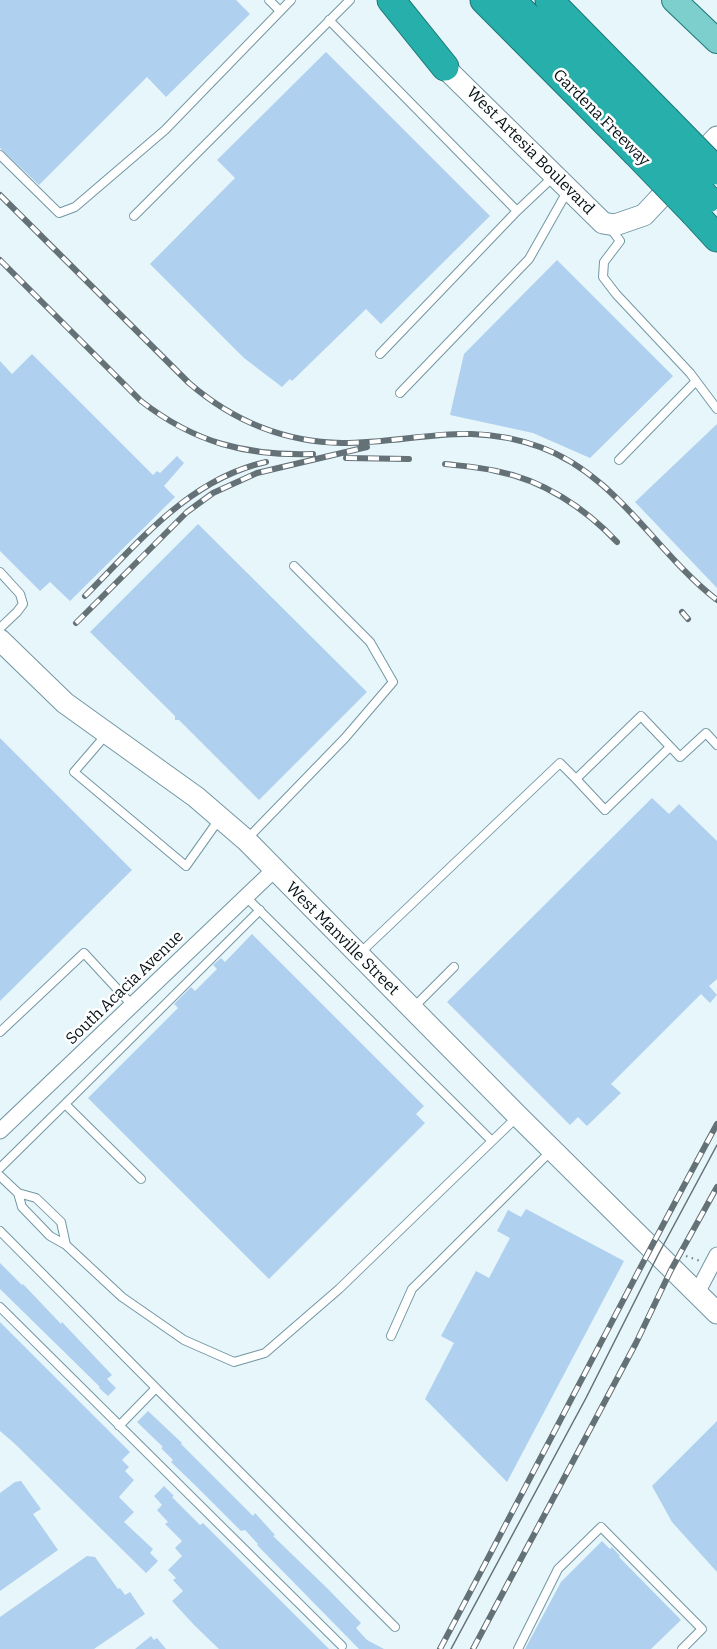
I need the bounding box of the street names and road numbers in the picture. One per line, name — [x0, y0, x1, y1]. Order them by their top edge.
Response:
street label: Gardena Freeway — [549, 66, 653, 170]
street label: West Artesia Boulevard — [462, 83, 598, 219]
street label: West Manville Street — [281, 878, 403, 1000]
street label: South Acacia Avenue — [62, 927, 188, 1049]

